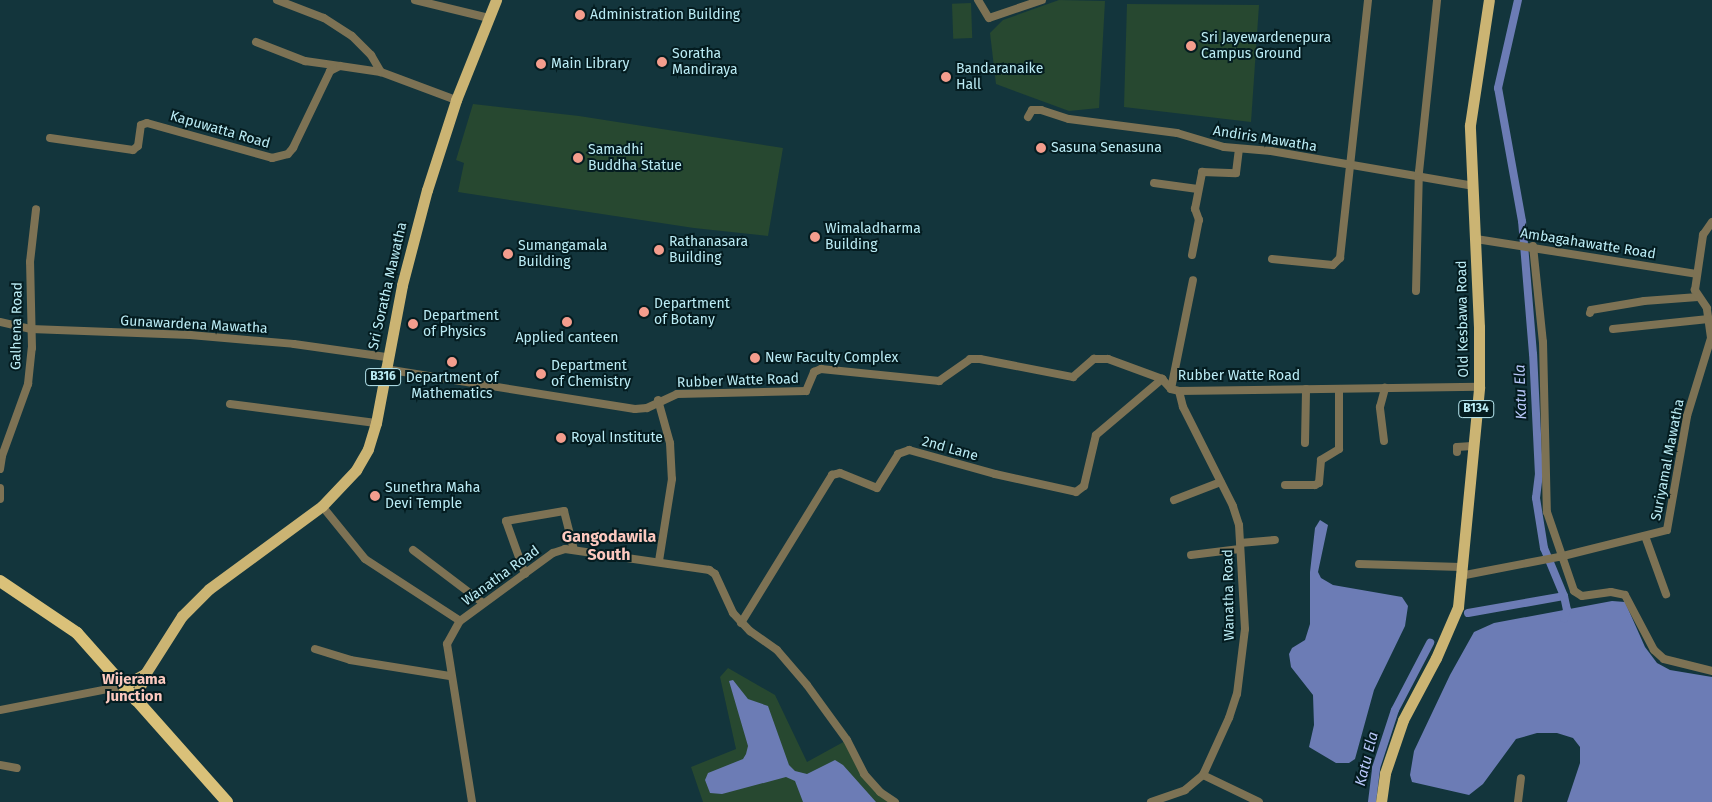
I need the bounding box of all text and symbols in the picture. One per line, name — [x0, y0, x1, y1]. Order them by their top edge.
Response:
place label: Administration Building — [590, 7, 740, 23]
marker: Administration Building — [574, 9, 586, 21]
place label: Sri Jayewardenepura Campus Ground — [1201, 30, 1331, 62]
marker: Sri Jayewardenepura Campus Ground — [1185, 40, 1197, 52]
place label: Soratha Mandiraya — [672, 46, 738, 78]
place label: Main Library — [551, 56, 629, 72]
marker: Soratha Mandiraya — [656, 56, 668, 68]
marker: Main Library — [535, 58, 547, 70]
place label: Bandaranaike Hall — [956, 61, 1043, 94]
marker: Bandaranaike Hall — [940, 71, 952, 83]
street label: Kapuwatta Road — [168, 108, 272, 152]
street label: Andiris Mawatha — [1212, 122, 1318, 156]
place label: Sasuna Senasuna — [1051, 140, 1162, 156]
place label: Samadhi Buddha Statue — [588, 142, 682, 174]
marker: Sasuna Senasuna — [1035, 142, 1047, 154]
marker: Samadhi Buddha Statue — [572, 152, 584, 164]
street label: Sri Soratha Mawatha — [365, 221, 411, 351]
place label: Wimaladharma Building — [825, 221, 921, 253]
street label: Ambagahawatte Road — [1519, 225, 1657, 263]
marker: Wimaladharma Building — [809, 231, 821, 243]
place label: Rathanasara Building — [669, 234, 748, 266]
place label: Sumangamala Building — [518, 238, 607, 270]
marker: Rathanasara Building — [653, 244, 665, 256]
marker: Sumangamala Building — [502, 248, 514, 260]
street label: Old Kesbawa Road — [1454, 260, 1472, 378]
street label: Galhena Road — [8, 282, 26, 370]
place label: Department of Botany — [654, 296, 730, 328]
marker: Department of Botany — [638, 306, 650, 318]
place label: Department of Physics — [423, 308, 499, 341]
street label: Gunawardena Mawatha — [120, 313, 268, 337]
marker: Applied canteen — [561, 316, 573, 328]
marker: Department of Physics — [407, 318, 419, 330]
place label: Applied canteen — [515, 330, 619, 346]
place label: New Faculty Complex — [765, 350, 898, 366]
marker: New Faculty Complex — [749, 352, 761, 364]
marker: Department of Mathematics — [446, 356, 458, 368]
place label: Department of Chemistry — [551, 358, 631, 391]
water label: Katu Ela — [1511, 364, 1531, 420]
road number: B316 — [364, 368, 402, 387]
marker: Department of Chemistry — [535, 368, 547, 380]
street label: Rubber Watte Road — [1178, 368, 1300, 384]
place label: Department of Mathematics — [406, 370, 498, 402]
street label: Rubber Watte Road — [677, 370, 799, 392]
street label: Suriyamal Mawatha — [1648, 398, 1688, 522]
road number: B134 — [1457, 399, 1495, 418]
place label: Royal Institute — [571, 430, 663, 446]
marker: Royal Institute — [555, 432, 567, 444]
street label: 2nd Lane — [920, 433, 980, 465]
place label: Sunethra Maha Devi Temple — [385, 480, 480, 512]
marker: Sunethra Maha Devi Temple — [369, 490, 381, 502]
district label: Gangodawila South — [562, 527, 656, 565]
street label: Wanatha Road — [459, 542, 543, 610]
street label: Wanatha Road — [1220, 549, 1238, 641]
district label: Wijerama Junction — [102, 670, 166, 705]
water label: Katu Ela — [1352, 730, 1382, 788]

